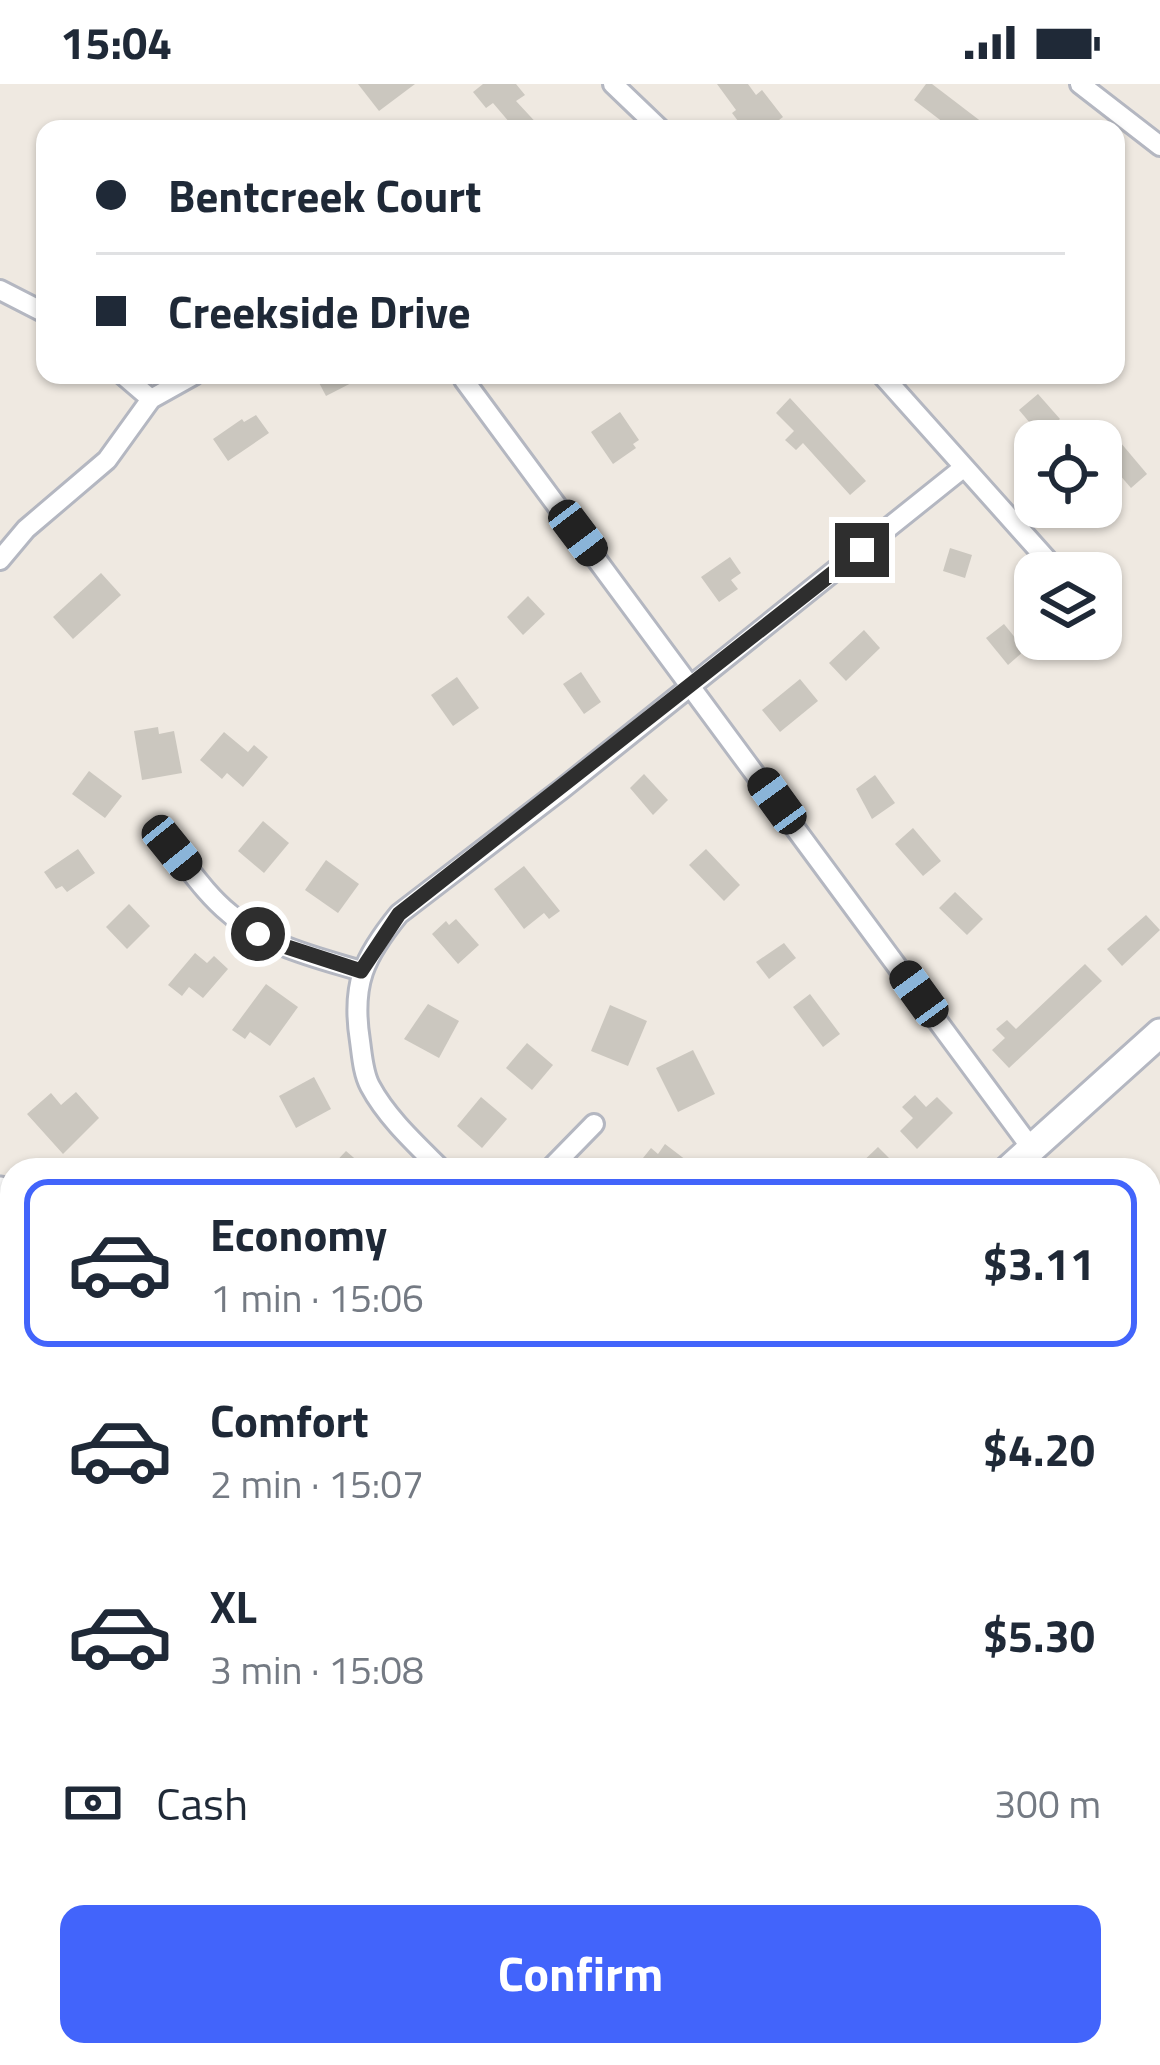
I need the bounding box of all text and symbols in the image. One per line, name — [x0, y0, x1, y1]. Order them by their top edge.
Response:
text: 15:04 — [60, 8, 172, 76]
text: Bentcreek Court — [168, 161, 481, 229]
text: Creekside Drive — [168, 277, 471, 345]
map controls — [1014, 420, 1122, 660]
button: locate — [1014, 420, 1122, 528]
car — [542, 493, 614, 573]
route end — [835, 523, 889, 577]
button: layers — [1014, 552, 1122, 660]
car — [741, 761, 813, 841]
car — [135, 809, 209, 887]
route start — [231, 907, 285, 961]
car — [883, 954, 955, 1034]
text: Economy — [210, 1200, 387, 1268]
icon: car — [66, 1209, 174, 1317]
text: $3.11 — [983, 1229, 1095, 1297]
text: 1 min · 15:06 — [210, 1268, 424, 1327]
text: Comfort — [210, 1386, 369, 1454]
icon: car — [66, 1395, 174, 1503]
text: $4.20 — [983, 1415, 1095, 1483]
text: 2 min · 15:07 — [210, 1454, 424, 1513]
text: XL — [210, 1572, 257, 1640]
icon: car — [66, 1581, 174, 1689]
text: $5.30 — [983, 1601, 1095, 1669]
text: 3 min · 15:08 — [210, 1640, 424, 1699]
text: Cash — [156, 1769, 248, 1837]
icon: cash — [60, 1770, 126, 1836]
text: 300 m — [994, 1774, 1101, 1833]
button: Confirm — [60, 1905, 1101, 2043]

